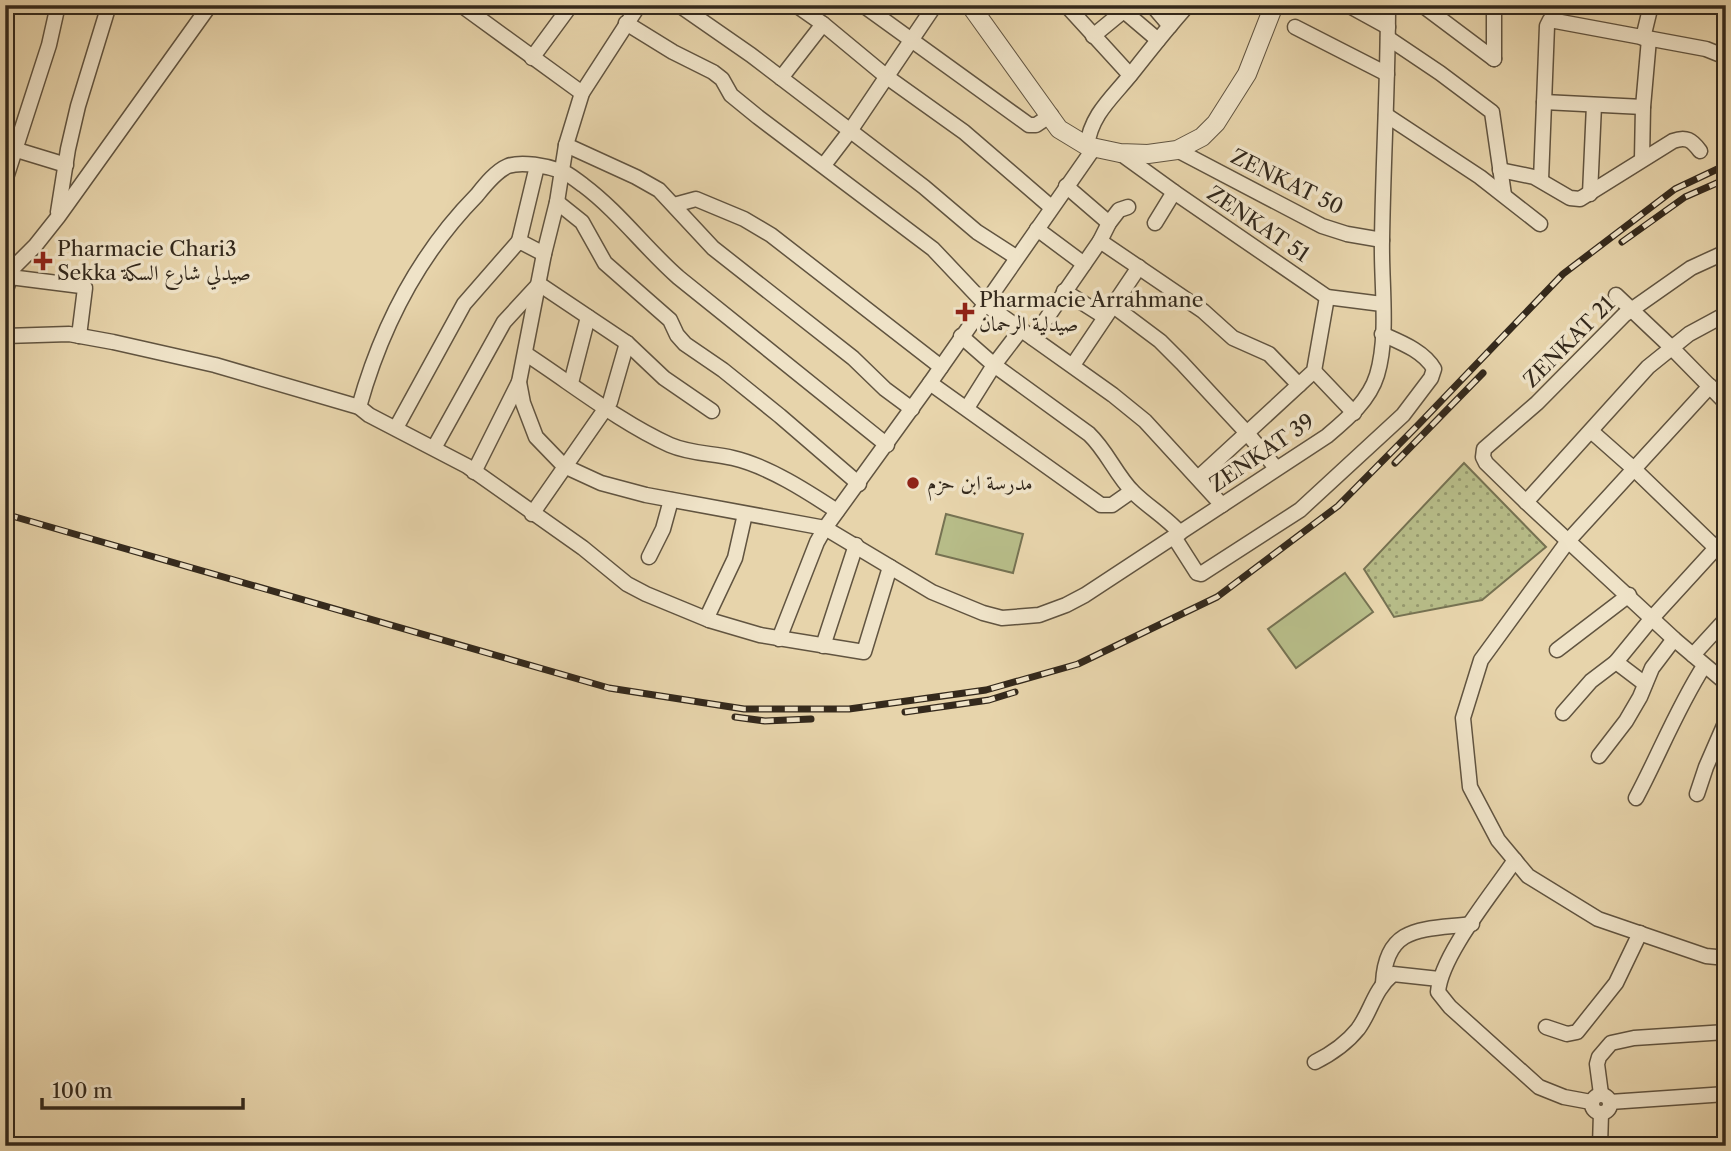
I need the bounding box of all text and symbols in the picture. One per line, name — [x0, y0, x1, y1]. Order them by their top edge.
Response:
street label: ZENKAT 50 — [1227, 144, 1347, 219]
street label: ZENKAT 51 — [1203, 180, 1314, 267]
place label: Pharmacie Chari3 Sekka صيدلي شارع السكة — [57, 236, 251, 291]
marker: Pharmacie Chari3 Sekka صيدلي شارع السكة — [35, 253, 51, 269]
place label: Pharmacie Arrahmane صيدلية الرحمان — [979, 287, 1203, 336]
street label: ZENKAT 21 — [1518, 291, 1619, 392]
marker: Pharmacie Arrahmane صيدلية الرحمان — [957, 304, 973, 320]
street label: ZENKAT 39 — [1205, 408, 1319, 497]
place label: مدرسة ابن حزم — [927, 470, 1033, 501]
marker: مدرسة ابن حزم — [905, 475, 921, 491]
scale bar — [42, 1067, 243, 1111]
text: 100 m — [52, 1078, 113, 1103]

